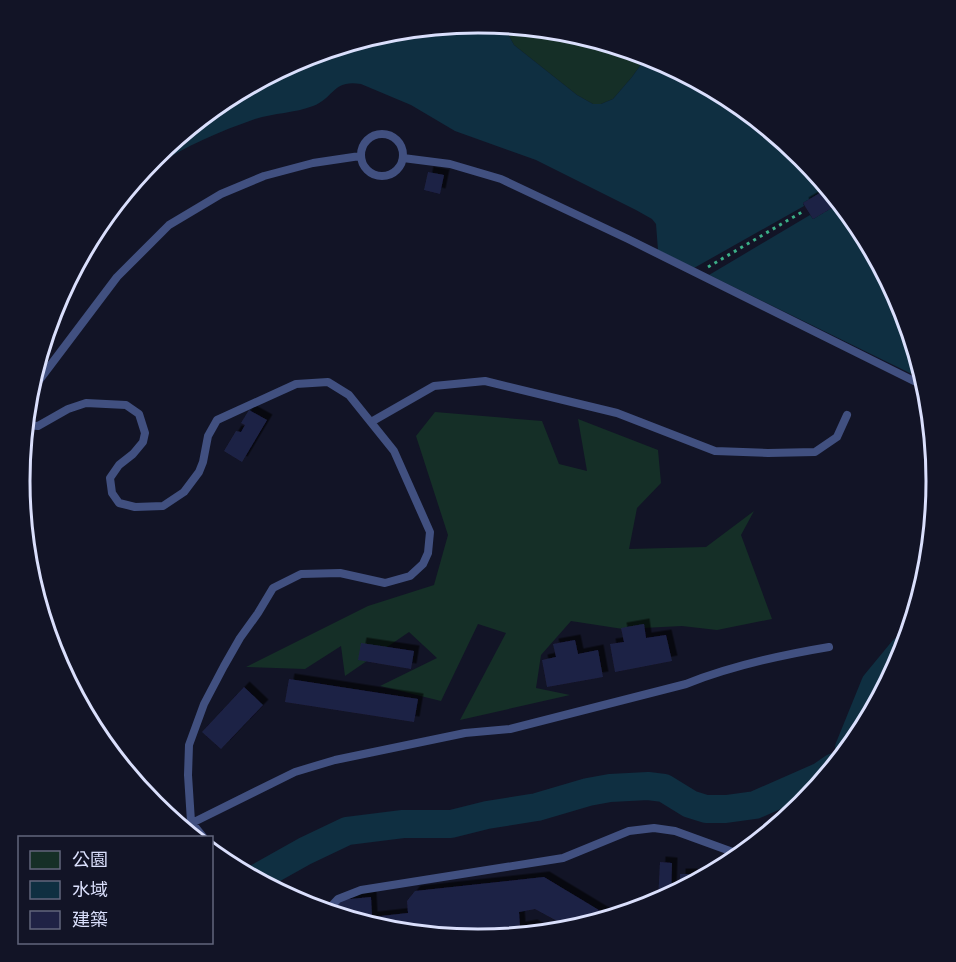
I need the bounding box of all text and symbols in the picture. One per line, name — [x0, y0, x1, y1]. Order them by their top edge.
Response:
legend — [18, 836, 213, 944]
text: 公園 — [72, 850, 108, 870]
text: 水域 — [72, 880, 108, 900]
text: 建築 — [72, 910, 108, 930]

